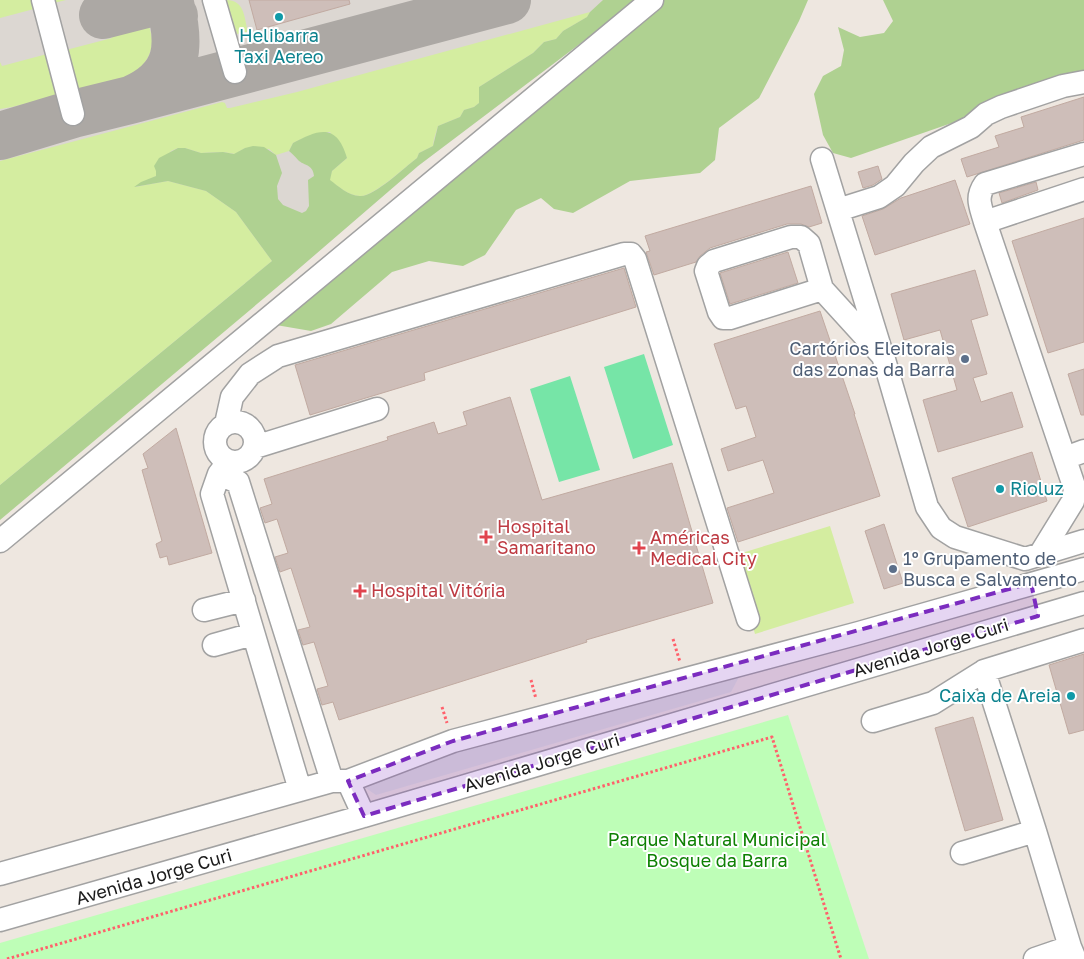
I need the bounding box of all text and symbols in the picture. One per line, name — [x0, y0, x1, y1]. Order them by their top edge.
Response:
marker: Helibarra Taxi Aereo — [273, 11, 285, 23]
place label: Helibarra Taxi Aereo — [234, 24, 324, 67]
place label: Cartórios Eleitorais das zonas da Barra — [789, 337, 955, 380]
marker: Cartórios Eleitorais das zonas da Barra — [959, 353, 971, 365]
place label: Rioluz — [1010, 477, 1064, 499]
marker: Rioluz — [994, 483, 1006, 495]
place label: Hospital Samaritano — [497, 515, 596, 558]
place label: Américas Medical City — [650, 526, 757, 569]
marker: Hospital Samaritano — [479, 530, 493, 544]
marker: Américas Medical City — [632, 541, 646, 555]
place label: 1º Grupamento de Busca e Salvamento — [903, 547, 1077, 590]
marker: 1º Grupamento de Busca e Salvamento — [887, 563, 899, 575]
place label: Hospital Vitória — [371, 579, 505, 601]
marker: Hospital Vitória — [353, 584, 367, 598]
street label: Avenida Jorge Curi — [850, 613, 1011, 681]
place label: Caixa de Areia — [939, 684, 1061, 706]
marker: Caixa de Areia — [1065, 690, 1077, 702]
street label: Avenida Jorge Curi — [461, 728, 622, 796]
park label: Parque Natural Municipal Bosque da Barra — [608, 828, 826, 871]
street label: Avenida Jorge Curi — [73, 843, 234, 909]

